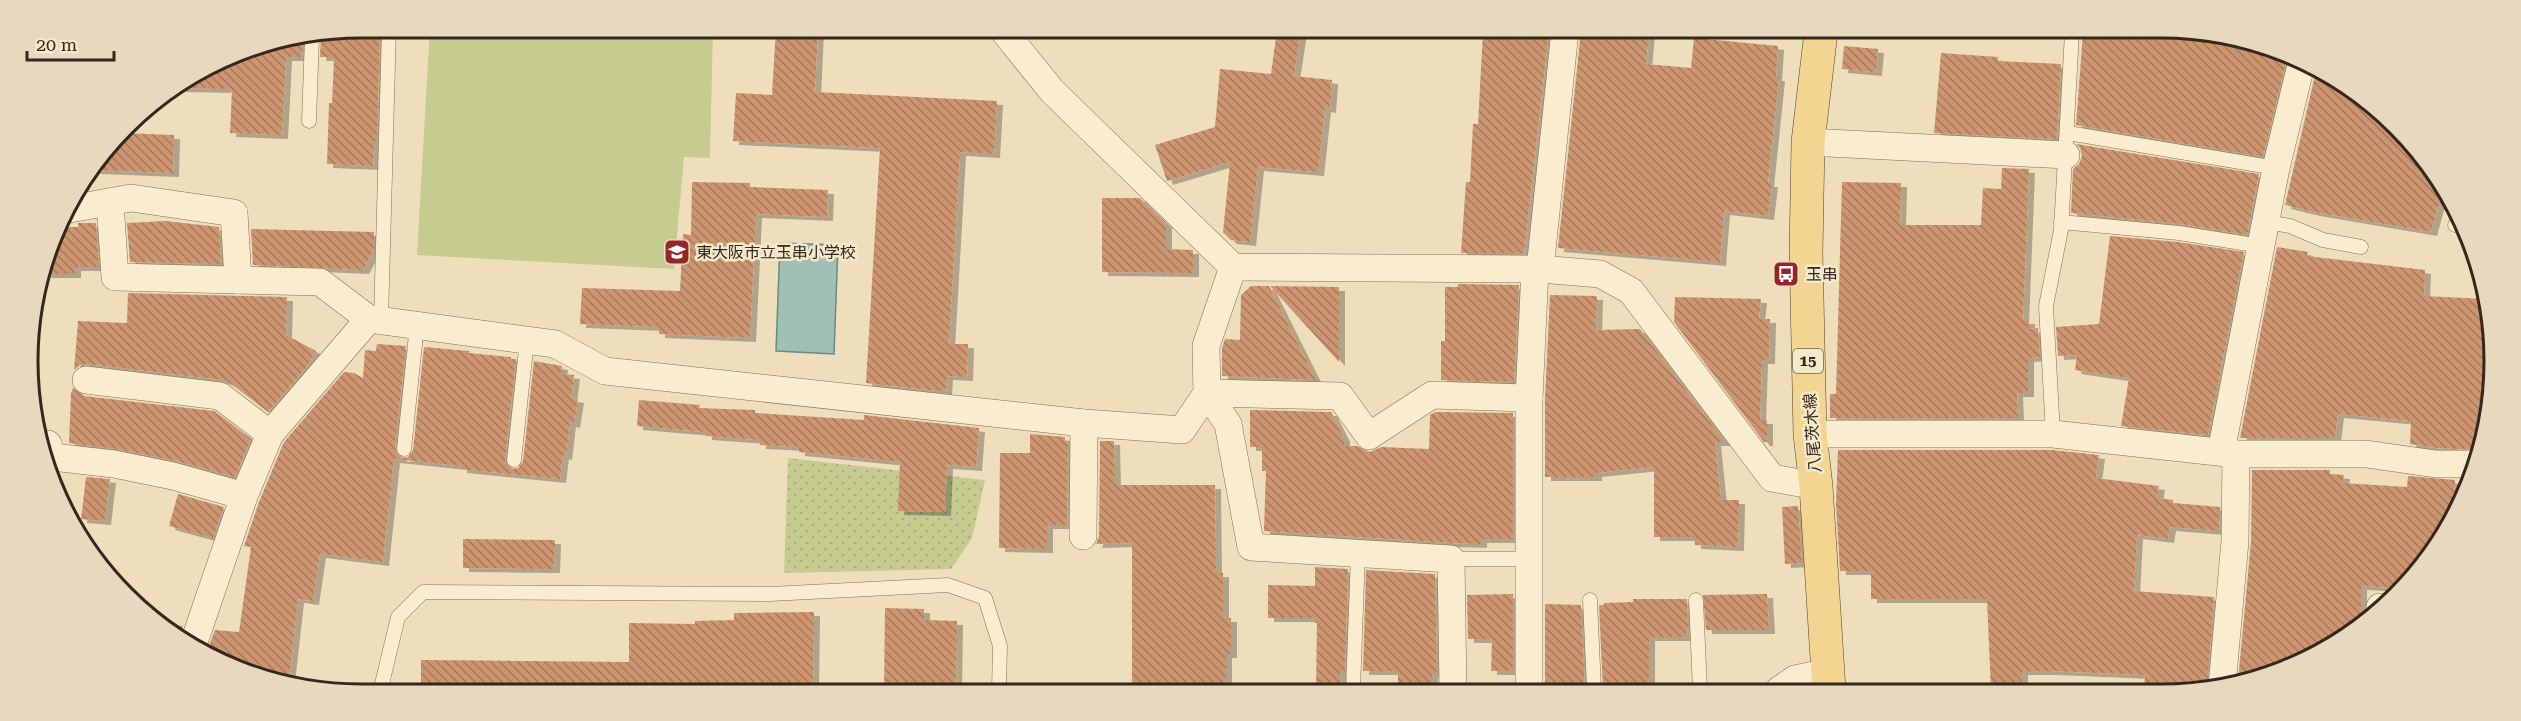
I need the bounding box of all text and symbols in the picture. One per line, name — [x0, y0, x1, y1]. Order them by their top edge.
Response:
scale bar — [27, 24, 114, 62]
text: 20 m — [36, 34, 77, 55]
school or university icon: 東大阪市立玉串小学校 — [662, 237, 692, 267]
place label: 東大阪市立玉串小学校 — [696, 243, 856, 262]
bus stop icon: 玉串 — [1771, 259, 1801, 289]
place label: 玉串 — [1806, 265, 1838, 284]
road number: 15 — [1793, 349, 1823, 373]
street label: 八尾茨木線 — [1800, 392, 1825, 474]

